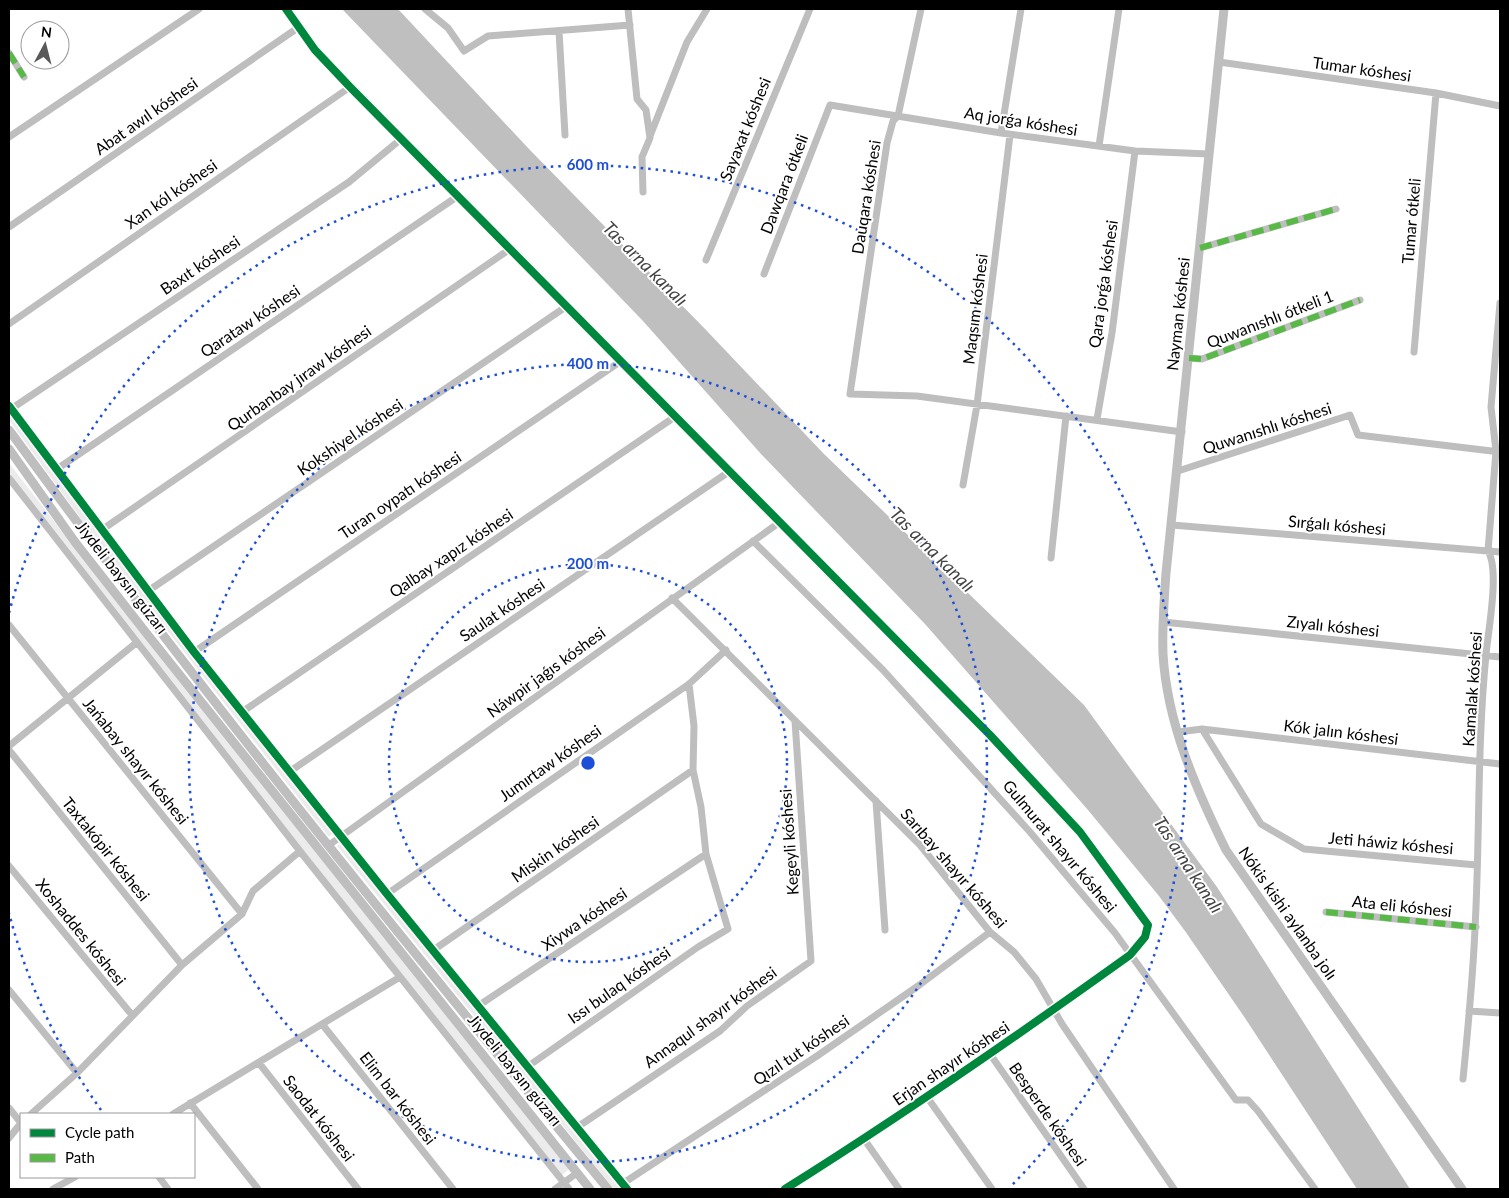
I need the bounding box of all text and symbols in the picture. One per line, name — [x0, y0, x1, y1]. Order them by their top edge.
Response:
north arrow — [20, 20, 70, 70]
text: N — [40, 23, 53, 41]
street label: Tumar kóshesi — [1312, 52, 1413, 85]
street label: Abat awıl kóshesi — [91, 73, 201, 158]
street label: Sayaxat kóshesi — [715, 74, 774, 183]
street label: Aq jorǵa kóshesi — [963, 102, 1079, 139]
street label: Dawqara ótkeli — [756, 131, 811, 236]
street label: Dauqara kóshesi — [847, 138, 884, 255]
street label: Xan kól kóshesi — [121, 155, 220, 232]
text: 600 m — [567, 155, 609, 173]
street label: Tumar ótkeli — [1397, 177, 1424, 265]
water label: Tas arna kanalı — [599, 216, 693, 310]
street label: Qara jorǵa kóshesi — [1084, 219, 1121, 349]
street label: Baxıt kóshesi — [156, 231, 243, 298]
street label: Maqsım kóshesi — [958, 253, 991, 365]
street label: Nayman kóshesi — [1162, 256, 1193, 372]
street label: Qarataw kóshesi — [196, 280, 303, 361]
street label: Quwanıshlı ótkeli 1 — [1204, 286, 1336, 351]
street label: Qurbanbay jıraw kóshesi — [223, 321, 374, 435]
text: 400 m — [567, 354, 609, 372]
street label: Kokshiyel kóshesi — [293, 394, 406, 479]
street label: Quwanıshlı kóshesi — [1200, 398, 1334, 457]
street label: Turan oypatı kóshesi — [335, 447, 464, 542]
water label: Tas arna kanalı — [886, 502, 980, 596]
street label: Qalbay xapız kóshesi — [385, 504, 516, 601]
street label: Sırǵalı kóshesi — [1287, 511, 1387, 538]
street label: Jiydeli baysın gúzarı — [72, 516, 172, 637]
text: 200 m — [567, 554, 609, 572]
street label: Saulat kóshesi — [455, 574, 548, 645]
street label: Zıyalı kóshesi — [1286, 611, 1380, 640]
street label: Náwpir jaǵıs kóshesi — [483, 622, 609, 721]
street label: Kamalak kóshesi — [1458, 631, 1485, 747]
street label: Jańabay shayır kóshesi — [80, 694, 193, 828]
street label: Kók jalın kóshesi — [1283, 715, 1400, 748]
street label: Jumırtaw kóshesi — [495, 720, 604, 805]
centre of rings — [579, 754, 597, 772]
street label: Gulmurat shayır kóshesi — [999, 776, 1121, 916]
street label: Kegeyli kóshesi — [775, 788, 802, 896]
street label: Taxtakópir kóshesi — [59, 793, 154, 904]
street label: Sarıbay shayır kóshesi — [897, 804, 1011, 931]
street label: Miskin kóshesi — [507, 811, 602, 886]
water label: Tas arna kanalı — [1149, 812, 1228, 917]
street label: Jeti háwiz kóshesi — [1328, 828, 1454, 857]
street label: Nókis kishi aylanba jolı — [1235, 843, 1342, 983]
street label: Xoshaddes kóshesi — [33, 874, 130, 989]
street label: Xiywa kóshesi — [537, 883, 630, 954]
street label: Ata eli kóshesi — [1351, 891, 1453, 920]
street label: Issı bulaq kóshesi — [564, 942, 674, 1027]
street label: Annaqul shayır kóshesi — [640, 962, 780, 1071]
street label: Jiydeli baysın gúzarı — [464, 1010, 566, 1129]
street label: Qızıl tut kóshesi — [749, 1010, 852, 1089]
street label: Erjan shayır kóshesi — [889, 1016, 1013, 1109]
street label: Elim bar kóshesi — [356, 1048, 440, 1148]
street label: Besperde kóshesi — [1006, 1058, 1091, 1169]
street label: Saodat kóshesi — [280, 1071, 359, 1165]
legend — [20, 1113, 195, 1178]
text: Cycle path — [65, 1123, 134, 1141]
text: Path — [65, 1148, 95, 1166]

